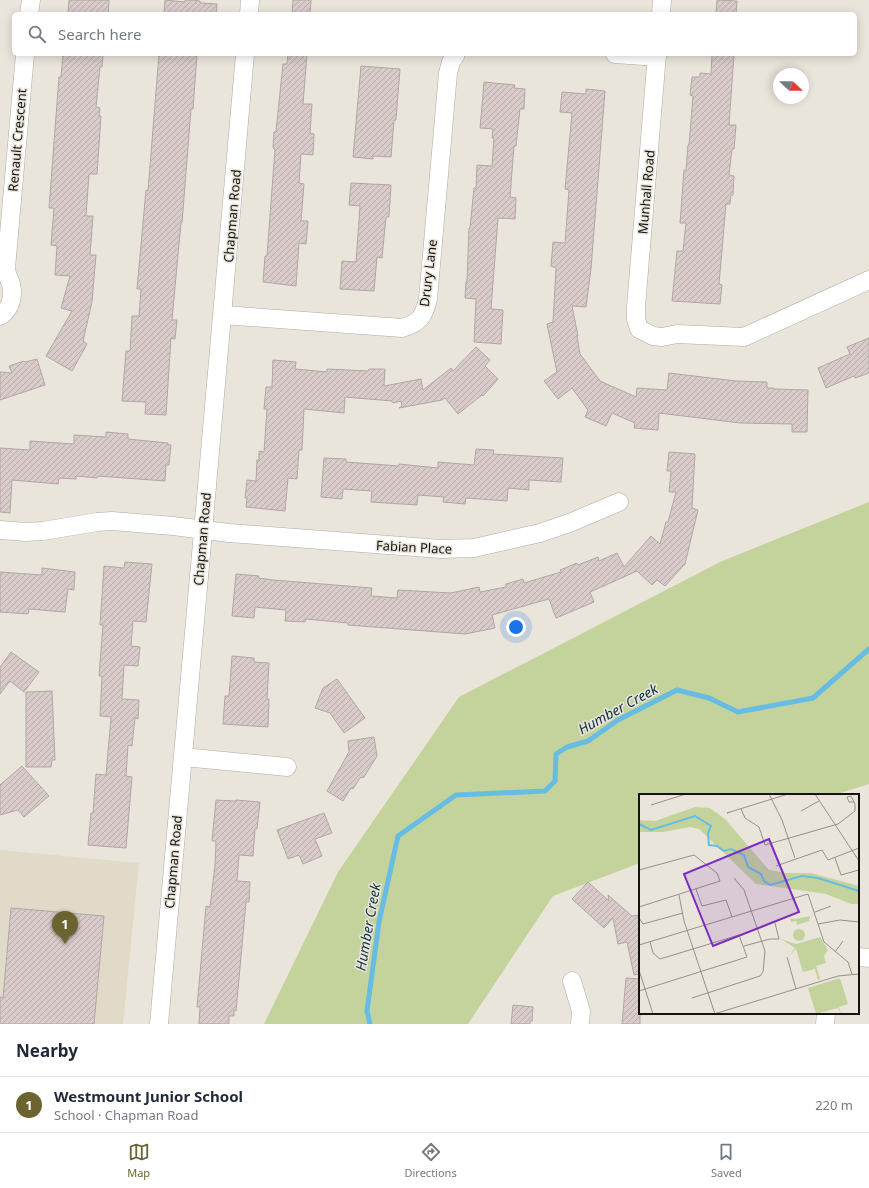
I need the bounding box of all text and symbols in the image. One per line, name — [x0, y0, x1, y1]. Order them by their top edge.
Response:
search box — [12, 12, 857, 56]
icon: search — [26, 23, 48, 45]
text: Search here — [58, 24, 141, 44]
north arrow — [773, 68, 809, 104]
street label: Renault Crescent — [4, 87, 30, 192]
street label: Munhall Road — [633, 149, 659, 235]
street label: Chapman Road — [219, 169, 245, 263]
street label: Drury Lane — [415, 238, 441, 308]
street label: Chapman Road — [189, 492, 215, 586]
street label: Fabian Place — [375, 536, 453, 558]
your location — [506, 617, 526, 637]
water label: Humber Creek — [574, 678, 662, 738]
inset map — [639, 794, 859, 1014]
street label: Chapman Road — [160, 815, 186, 909]
water label: Humber Creek — [350, 881, 385, 972]
pin: 1 — [52, 911, 78, 944]
text: Nearby — [16, 1039, 78, 1062]
text: Westmount Junior School — [54, 1086, 243, 1106]
text: 1 — [25, 1096, 33, 1114]
text: 220 m — [815, 1096, 853, 1114]
text: School · Chapman Road — [54, 1106, 198, 1124]
tab: Map — [127, 1141, 150, 1180]
tab: Directions — [404, 1141, 457, 1180]
tab: Saved — [711, 1141, 742, 1180]

